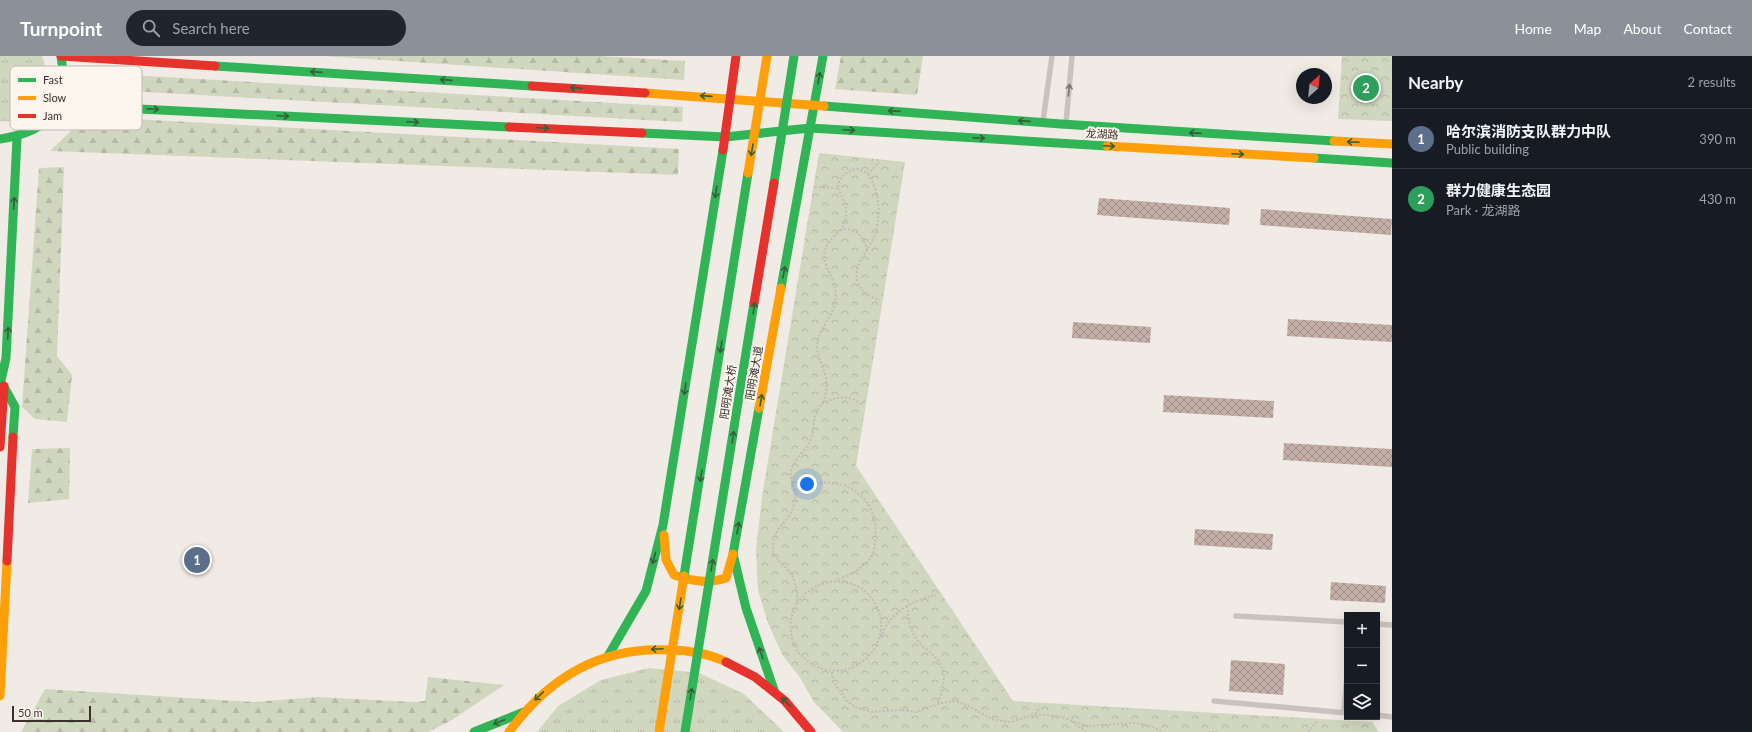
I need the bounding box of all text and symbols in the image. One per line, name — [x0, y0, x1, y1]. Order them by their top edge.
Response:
search box — [126, 10, 406, 46]
text: Turnpoint — [20, 17, 102, 40]
icon: search — [140, 17, 162, 39]
text: Search here — [172, 19, 250, 37]
text: Home — [1514, 20, 1552, 37]
text: Map — [1574, 20, 1601, 37]
text: About — [1623, 20, 1661, 37]
text: Contact — [1683, 20, 1732, 37]
legend — [10, 66, 142, 130]
one-way arrow — [310, 68, 323, 76]
north arrow — [1296, 68, 1332, 104]
one-way arrow — [815, 72, 823, 85]
text: Nearby — [1408, 72, 1463, 93]
text: Fast — [43, 73, 63, 86]
pin: 2 — [1353, 73, 1379, 103]
text: 2 results — [1688, 74, 1736, 90]
one-way arrow — [440, 76, 453, 84]
one-way arrow — [570, 84, 583, 92]
one-way arrow — [1065, 84, 1073, 97]
text: Slow — [43, 91, 67, 104]
one-way arrow — [700, 92, 713, 100]
one-way arrow — [146, 106, 159, 113]
one-way arrow — [888, 108, 901, 115]
text: Jam — [43, 109, 62, 122]
one-way arrow — [276, 112, 289, 119]
one-way arrow — [1018, 117, 1031, 124]
one-way arrow — [406, 118, 419, 126]
text: 哈尔滨消防支队群力中队 — [1446, 122, 1611, 140]
one-way arrow — [536, 125, 549, 132]
street label: 龙湖路 — [1085, 126, 1119, 141]
one-way arrow — [842, 127, 855, 134]
one-way arrow — [1189, 130, 1202, 137]
text: 1 — [1417, 131, 1425, 147]
text: 390 m — [1699, 131, 1736, 147]
one-way arrow — [972, 135, 985, 142]
one-way arrow — [1347, 139, 1360, 146]
text: Public building — [1446, 141, 1529, 157]
one-way arrow — [748, 143, 756, 156]
one-way arrow — [1102, 143, 1115, 150]
one-way arrow — [1231, 150, 1244, 158]
text: 群力健康生态园 — [1446, 181, 1551, 199]
one-way arrow — [712, 185, 720, 198]
text: 2 — [1417, 191, 1425, 207]
text: 430 m — [1699, 191, 1736, 207]
one-way arrow — [10, 197, 17, 210]
text: Park · 龙湖路 — [1446, 202, 1520, 218]
one-way arrow — [781, 266, 789, 279]
one-way arrow — [750, 302, 758, 315]
one-way arrow — [4, 327, 11, 340]
one-way arrow — [717, 341, 725, 354]
street label: 阳明滩大道 — [742, 345, 765, 401]
street label: 阳明滩大桥 — [717, 364, 738, 420]
one-way arrow — [681, 382, 689, 395]
one-way arrow — [757, 393, 765, 406]
one-way arrow — [729, 431, 737, 444]
one-way arrow — [697, 469, 705, 482]
your location — [797, 474, 817, 494]
one-way arrow — [734, 521, 742, 534]
pin: 1 — [184, 545, 210, 575]
one-way arrow — [650, 551, 658, 564]
one-way arrow — [708, 559, 716, 572]
one-way arrow — [676, 597, 684, 610]
map controls — [1344, 612, 1380, 720]
button: + — [1344, 612, 1380, 648]
one-way arrow — [651, 645, 664, 652]
one-way arrow — [757, 647, 765, 659]
button: − — [1344, 648, 1380, 684]
button: layers — [1344, 684, 1380, 720]
one-way arrow — [688, 687, 696, 700]
one-way arrow — [534, 691, 544, 701]
one-way arrow — [781, 697, 791, 707]
scale bar — [12, 704, 91, 723]
text: 50 m — [18, 706, 43, 719]
one-way arrow — [493, 718, 505, 726]

